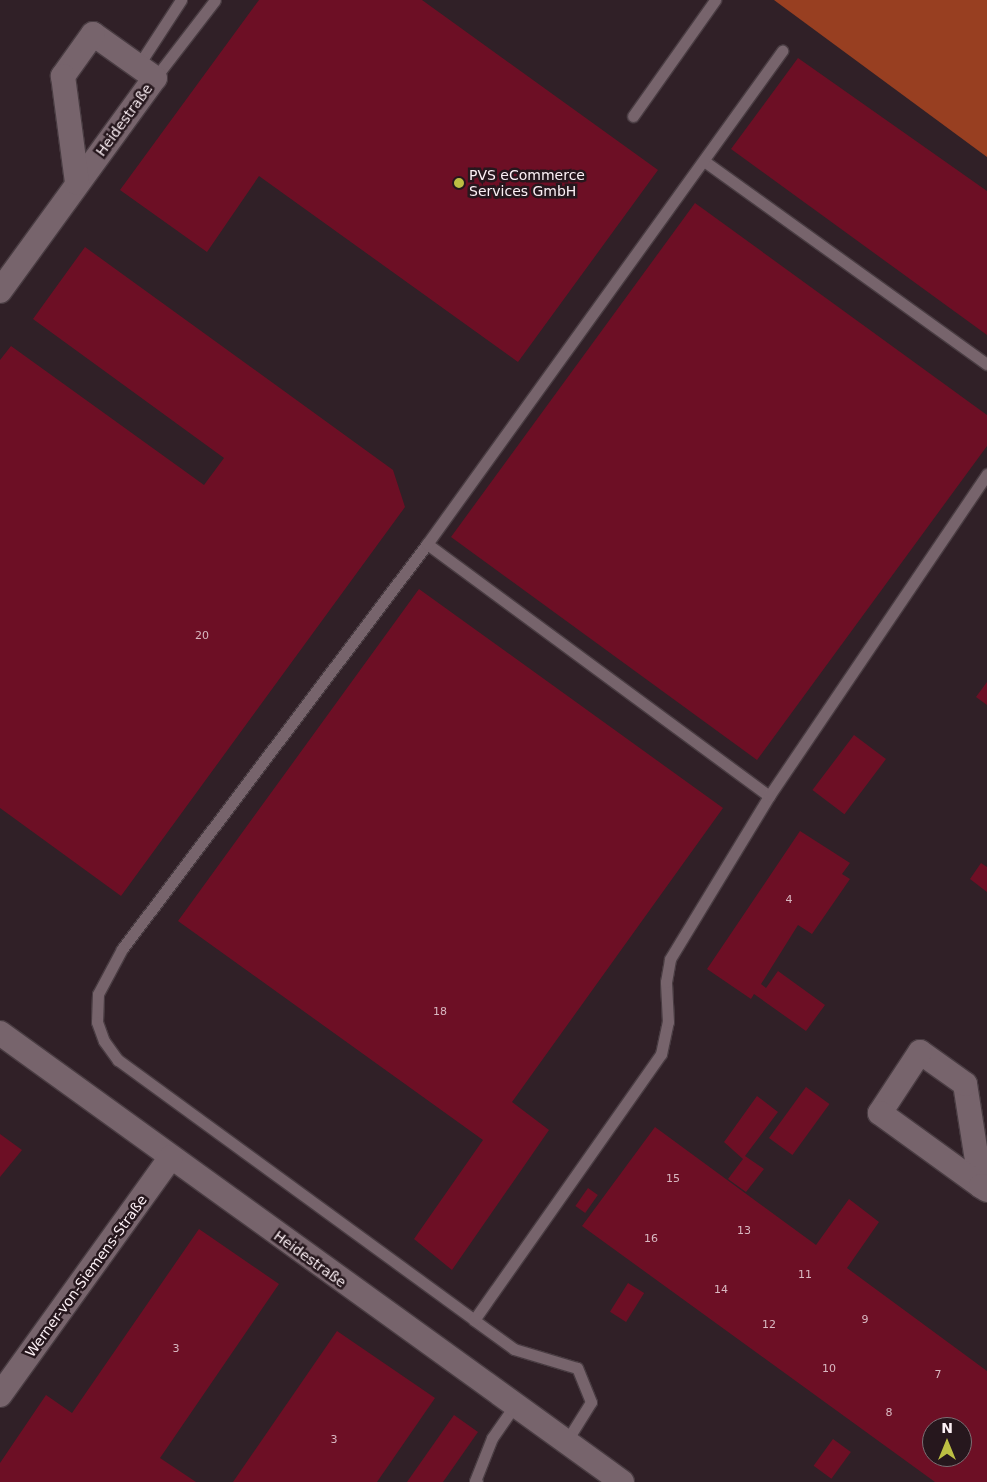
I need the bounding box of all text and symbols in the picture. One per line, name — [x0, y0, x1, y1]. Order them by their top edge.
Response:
street label: Heidestraße — [92, 81, 156, 159]
place label: PVS eCommerce Services GmbH — [469, 167, 585, 200]
marker: PVS eCommerce Services GmbH — [453, 177, 465, 189]
house number: 20 — [195, 629, 209, 643]
house number: 4 — [786, 893, 792, 907]
house number: 18 — [433, 1005, 447, 1019]
house number: 15 — [666, 1172, 680, 1186]
street label: Werner-von-Siemens-Straße — [22, 1192, 150, 1360]
house number: 13 — [737, 1224, 751, 1238]
street label: Heidestraße — [271, 1227, 349, 1291]
house number: 16 — [644, 1232, 658, 1246]
house number: 11 — [798, 1268, 812, 1282]
house number: 14 — [714, 1283, 728, 1297]
house number: 9 — [862, 1313, 868, 1327]
house number: 12 — [762, 1318, 776, 1332]
house number: 3 — [173, 1342, 179, 1356]
house number: 10 — [822, 1362, 836, 1376]
house number: 7 — [935, 1368, 941, 1382]
house number: 8 — [886, 1406, 892, 1420]
north arrow — [922, 1417, 972, 1467]
text: N — [941, 1420, 953, 1436]
house number: 3 — [331, 1433, 337, 1447]

